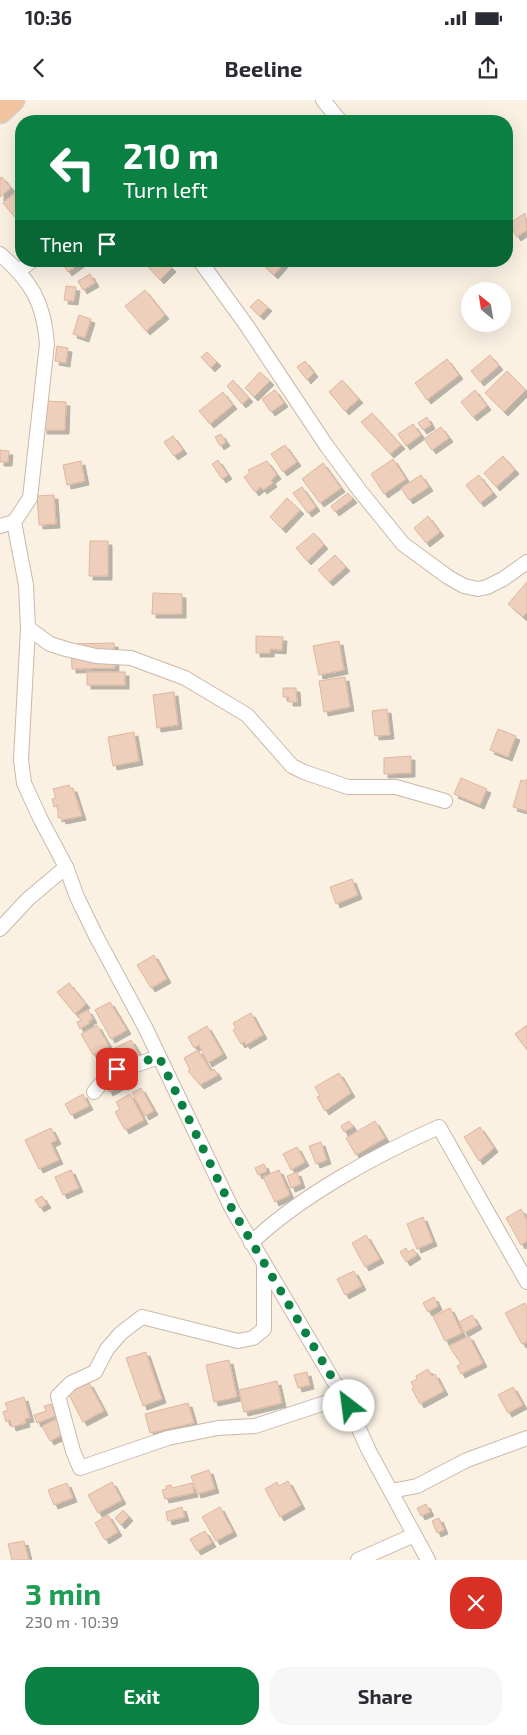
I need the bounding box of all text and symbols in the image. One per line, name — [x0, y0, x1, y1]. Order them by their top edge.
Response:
text: 10:36 — [25, 6, 72, 29]
icon: back — [25, 54, 53, 82]
icon: share — [474, 54, 502, 82]
text: Beeline — [225, 55, 302, 81]
text: 210 m — [123, 134, 219, 176]
icon: left — [40, 135, 105, 200]
text: Turn left — [123, 176, 208, 202]
icon: arrive — [93, 230, 121, 258]
text: Then — [40, 233, 83, 256]
north arrow — [461, 282, 511, 332]
map controls — [461, 282, 511, 332]
pin — [96, 1048, 138, 1090]
icon: arrive — [103, 1055, 131, 1083]
position arrow — [322, 1379, 374, 1431]
text: 3 min — [25, 1575, 101, 1611]
button: close — [450, 1577, 502, 1629]
text: 230 m · 10:39 — [25, 1612, 119, 1631]
button: Exit — [25, 1667, 259, 1725]
button: Share — [269, 1667, 502, 1725]

